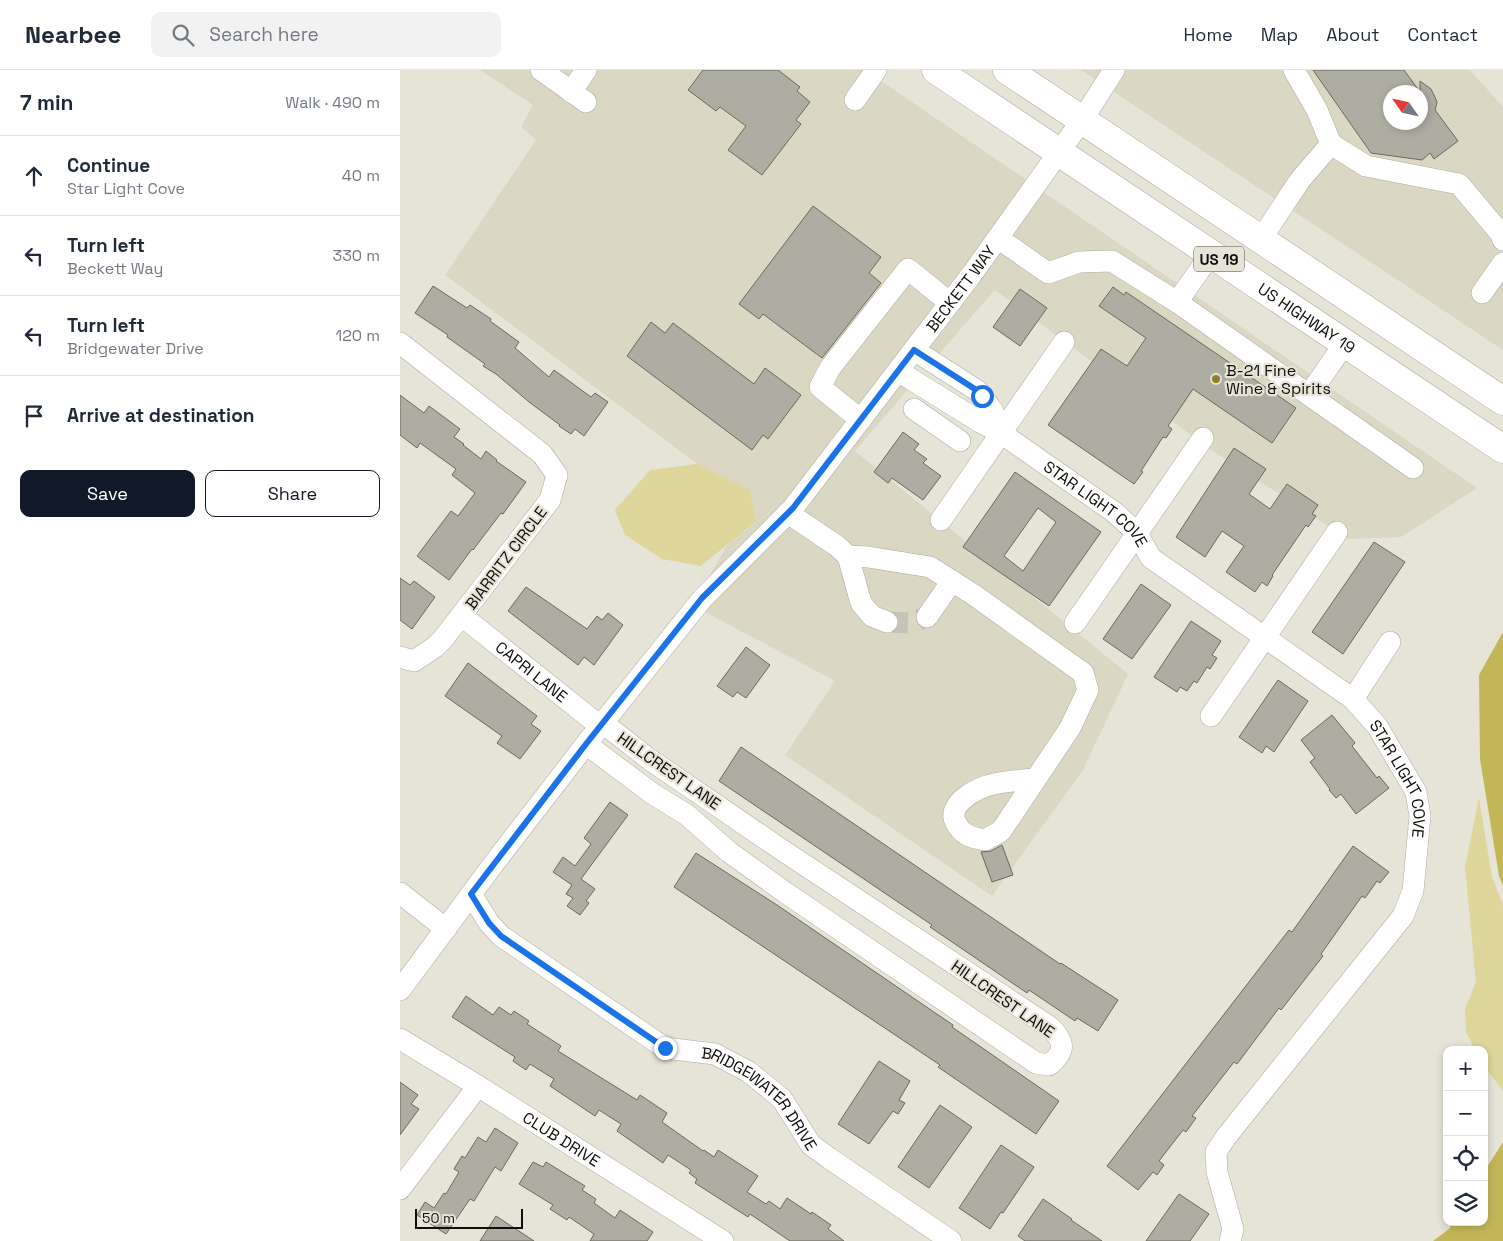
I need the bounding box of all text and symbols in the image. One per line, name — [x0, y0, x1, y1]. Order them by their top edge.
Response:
search box — [151, 12, 501, 57]
text: Nearbee — [25, 19, 121, 50]
icon: search — [169, 21, 197, 49]
text: Search here — [209, 22, 319, 47]
text: Home — [1184, 23, 1233, 46]
text: Map — [1261, 23, 1298, 46]
text: About — [1326, 23, 1380, 46]
text: Contact — [1408, 23, 1478, 46]
north arrow — [1383, 85, 1428, 130]
text: 7 min — [20, 89, 73, 116]
text: Walk · 490 m — [285, 92, 380, 113]
text: Continue — [67, 153, 150, 178]
icon: ahead — [20, 162, 48, 190]
text: 40 m — [342, 165, 380, 186]
text: Star Light Cove — [67, 178, 185, 199]
text: Turn left — [67, 233, 145, 258]
street label: BECKETT WAY — [921, 241, 1000, 336]
icon: left — [20, 242, 48, 270]
text: 330 m — [333, 245, 380, 266]
road number: US 19 — [1194, 246, 1244, 272]
text: Beckett Way — [67, 258, 163, 279]
street label: US HIGHWAY 19 — [1254, 278, 1359, 358]
text: Turn left — [67, 313, 145, 338]
icon: left — [20, 322, 48, 350]
text: 120 m — [336, 325, 380, 346]
text: Bridgewater Drive — [67, 338, 204, 359]
place label: B-21 Fine Wine & Spirits — [1226, 360, 1331, 399]
marker: B-21 Fine Wine & Spirits — [1210, 373, 1222, 385]
route start — [971, 385, 994, 408]
icon: arrive — [20, 402, 48, 430]
text: Arrive at destination — [67, 403, 255, 428]
street label: STAR LIGHT COVE — [1040, 456, 1153, 551]
button: Save — [20, 470, 195, 517]
button: Share — [205, 470, 380, 517]
street label: BIARRITZ CIRCLE — [460, 502, 552, 614]
street label: CAPRI LANE — [491, 636, 572, 707]
street label: STAR LIGHT COVE — [1365, 715, 1431, 839]
street label: HILLCREST LANE — [613, 727, 725, 815]
street label: HILLCREST LANE — [947, 955, 1059, 1043]
route end — [654, 1037, 677, 1060]
street label: BRIDGEWATER DRIVE — [700, 1042, 822, 1154]
map controls — [1443, 1046, 1488, 1226]
button: + — [1443, 1046, 1488, 1091]
button: − — [1443, 1091, 1488, 1136]
street label: CLUB DRIVE — [519, 1107, 604, 1171]
button: locate — [1443, 1136, 1488, 1181]
button: layers — [1443, 1181, 1488, 1226]
scale bar — [415, 1206, 522, 1229]
text: 50 m — [422, 1209, 455, 1227]

